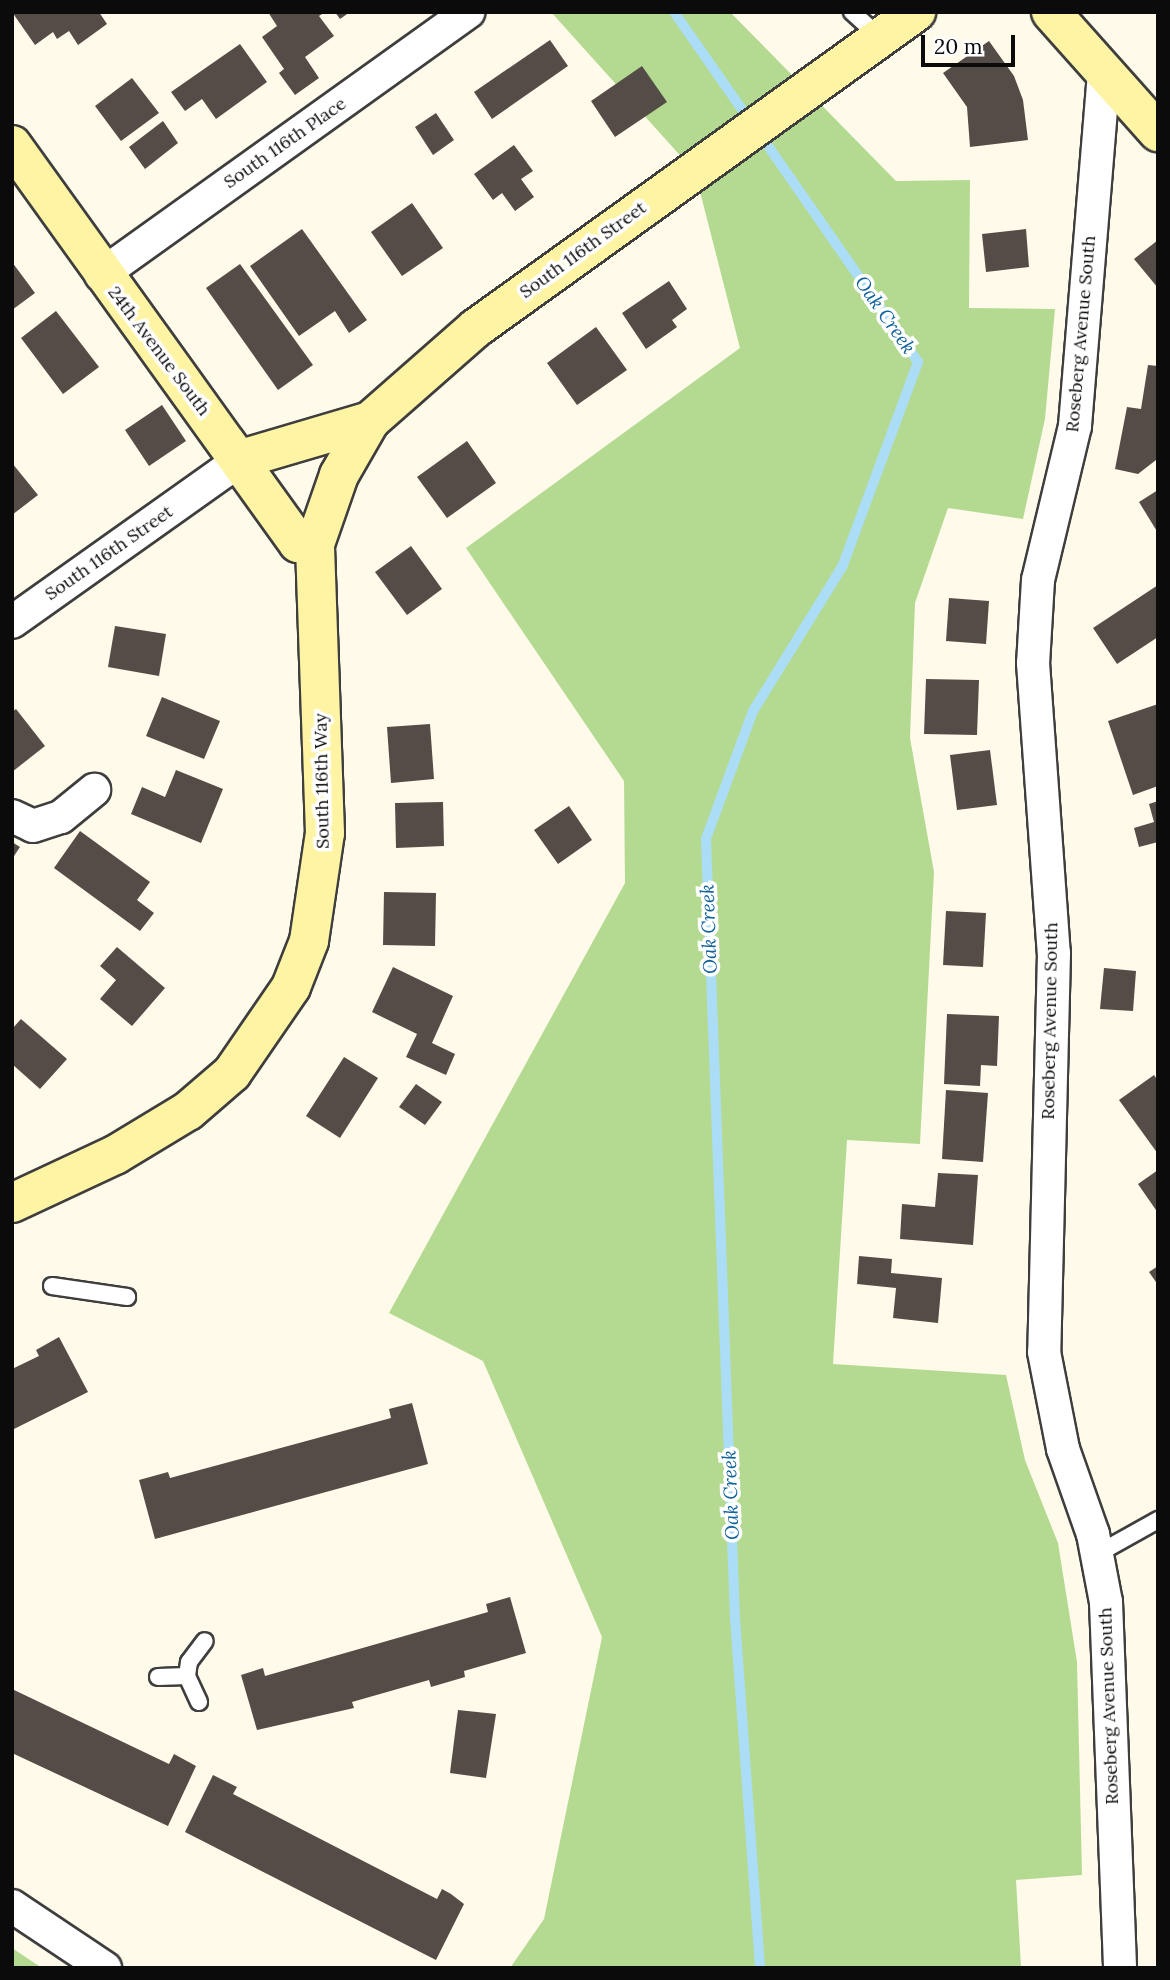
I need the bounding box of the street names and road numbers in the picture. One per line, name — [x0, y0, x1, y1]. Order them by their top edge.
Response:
street label: South 116th Place — [220, 93, 350, 193]
street label: South 116th Street — [516, 197, 650, 303]
street label: Roseberg Avenue South — [1062, 235, 1100, 433]
street label: 24th Avenue South — [103, 282, 215, 420]
street label: South 116th Street — [41, 501, 177, 605]
street label: South 116th Way — [310, 713, 334, 849]
street label: Roseberg Avenue South — [1037, 922, 1063, 1120]
street label: Roseberg Avenue South — [1095, 1607, 1123, 1805]

